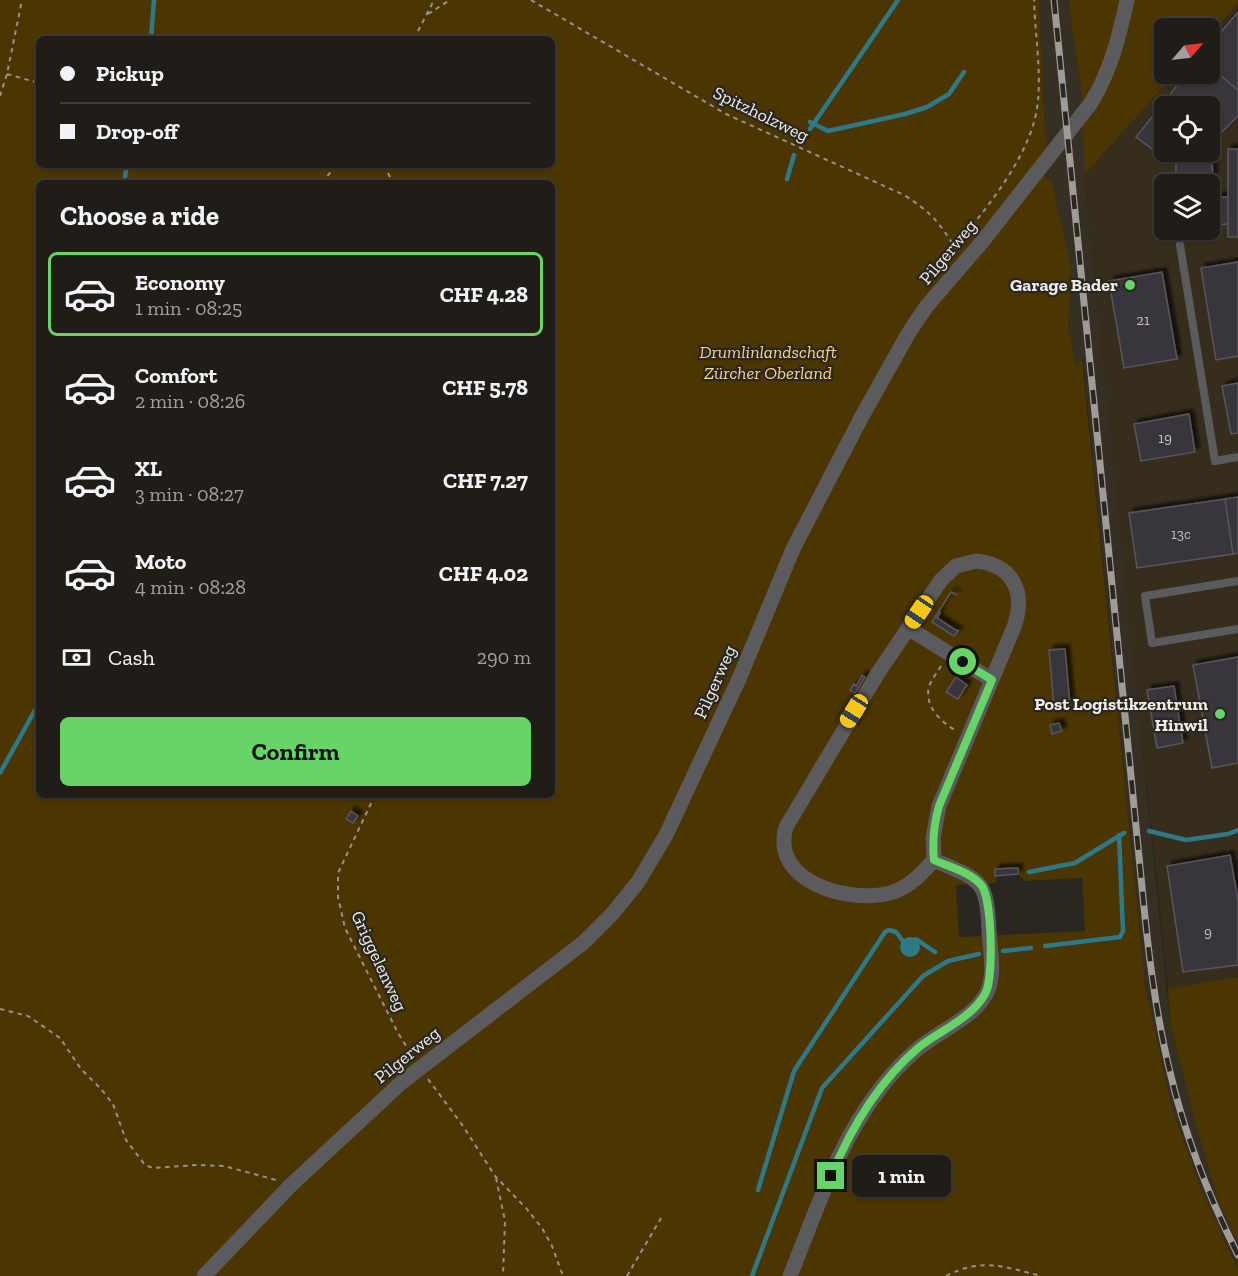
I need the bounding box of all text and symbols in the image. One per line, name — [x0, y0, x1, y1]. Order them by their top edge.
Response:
north arrow — [1154, 18, 1220, 84]
map controls — [1154, 18, 1220, 240]
text: Pickup — [96, 60, 164, 87]
street label: Spitzholzweg — [710, 81, 813, 147]
button: locate — [1154, 96, 1220, 162]
text: Drop-off — [96, 118, 178, 145]
button: layers — [1154, 174, 1220, 240]
text: Choose a ride — [60, 200, 219, 232]
street label: Pilgerweg — [915, 215, 982, 289]
icon: car — [63, 267, 117, 321]
text: Economy — [135, 269, 225, 296]
place label: Garage Bader — [1010, 274, 1118, 296]
marker: Garage Bader — [1123, 278, 1137, 292]
text: CHF 4.28 — [440, 281, 528, 308]
text: 1 min · 08:25 — [135, 296, 242, 320]
house number: 21 — [1136, 311, 1150, 329]
park label: Drumlinlandschaft Zürcher Oberland — [699, 341, 837, 384]
icon: car — [63, 360, 117, 414]
text: Comfort — [135, 362, 217, 389]
text: CHF 5.78 — [442, 374, 528, 401]
text: 2 min · 08:26 — [135, 389, 245, 413]
house number: 19 — [1158, 429, 1172, 447]
icon: car — [63, 453, 117, 507]
text: XL — [135, 455, 162, 482]
text: CHF 7.27 — [443, 467, 528, 494]
text: 3 min · 08:27 — [135, 482, 244, 506]
house number: 13c — [1171, 525, 1191, 543]
icon: car — [63, 546, 117, 600]
text: Moto — [135, 548, 186, 575]
text: CHF 4.02 — [439, 560, 528, 587]
text: 4 min · 08:28 — [135, 575, 246, 599]
car — [901, 592, 937, 632]
icon: cash — [60, 641, 93, 674]
street label: Pilgerweg — [689, 642, 741, 722]
text: Cash — [108, 644, 155, 671]
text: 290 m — [477, 645, 531, 669]
route start — [949, 648, 976, 675]
car — [837, 691, 871, 731]
place label: Post Logistikzentrum Hinwil — [1034, 693, 1208, 736]
marker: Post Logistikzentrum Hinwil — [1213, 707, 1227, 721]
button: Confirm — [60, 717, 531, 786]
street label: Griggelenweg — [346, 907, 412, 1015]
house number: 9 — [1204, 923, 1212, 941]
street label: Pilgerweg — [370, 1022, 444, 1088]
callout: 1 min — [852, 1155, 951, 1197]
route end — [817, 1162, 844, 1189]
text: 1 min — [878, 1164, 925, 1188]

